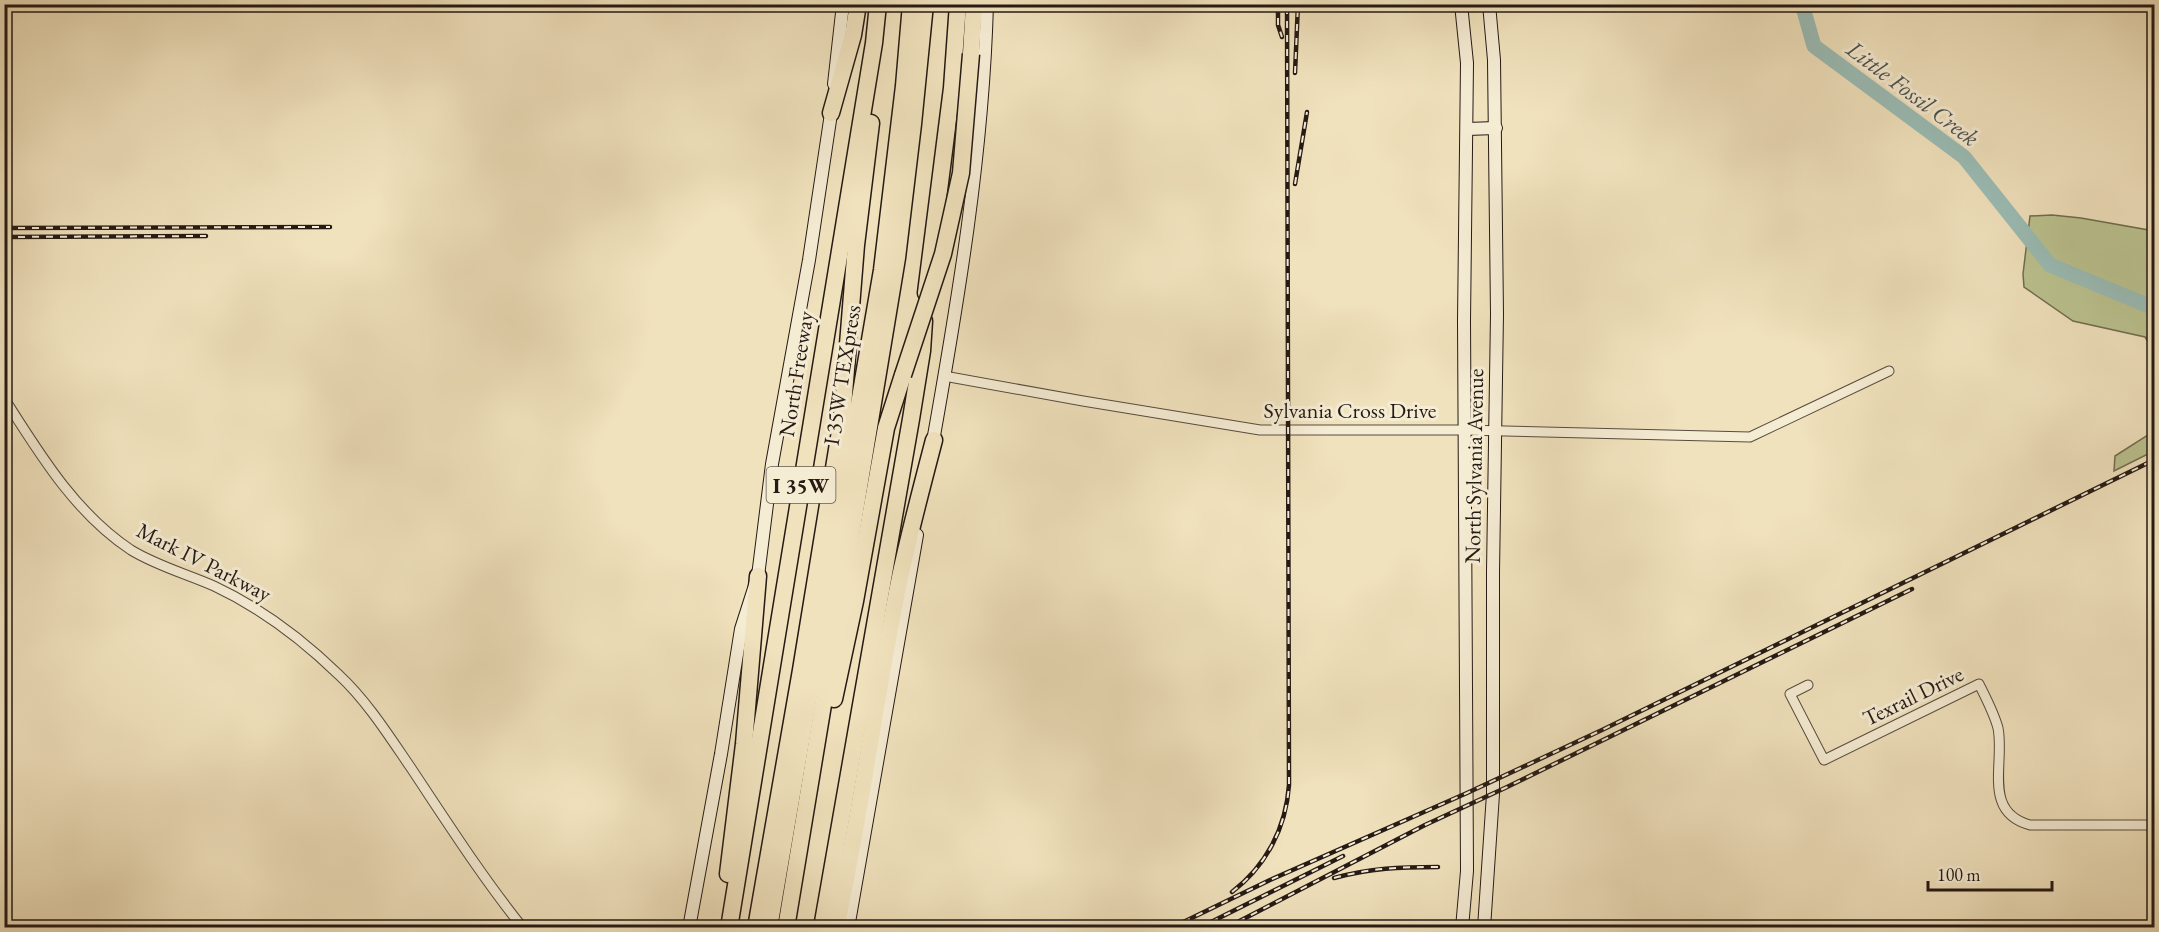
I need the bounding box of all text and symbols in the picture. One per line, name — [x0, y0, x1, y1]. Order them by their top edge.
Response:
water label: Little Fossil Creek — [1840, 32, 1986, 153]
street label: I 35W TEXpress — [817, 303, 867, 447]
street label: North Freeway — [772, 309, 820, 439]
street label: North Sylvania Avenue — [1458, 368, 1490, 564]
street label: Sylvania Cross Drive — [1264, 396, 1437, 425]
road number: I 35W — [766, 467, 836, 503]
street label: Mark IV Parkway — [132, 516, 277, 609]
street label: Texrail Drive — [1858, 659, 1968, 733]
scale bar — [1928, 854, 2052, 892]
text: 100 m — [1937, 863, 1981, 886]

